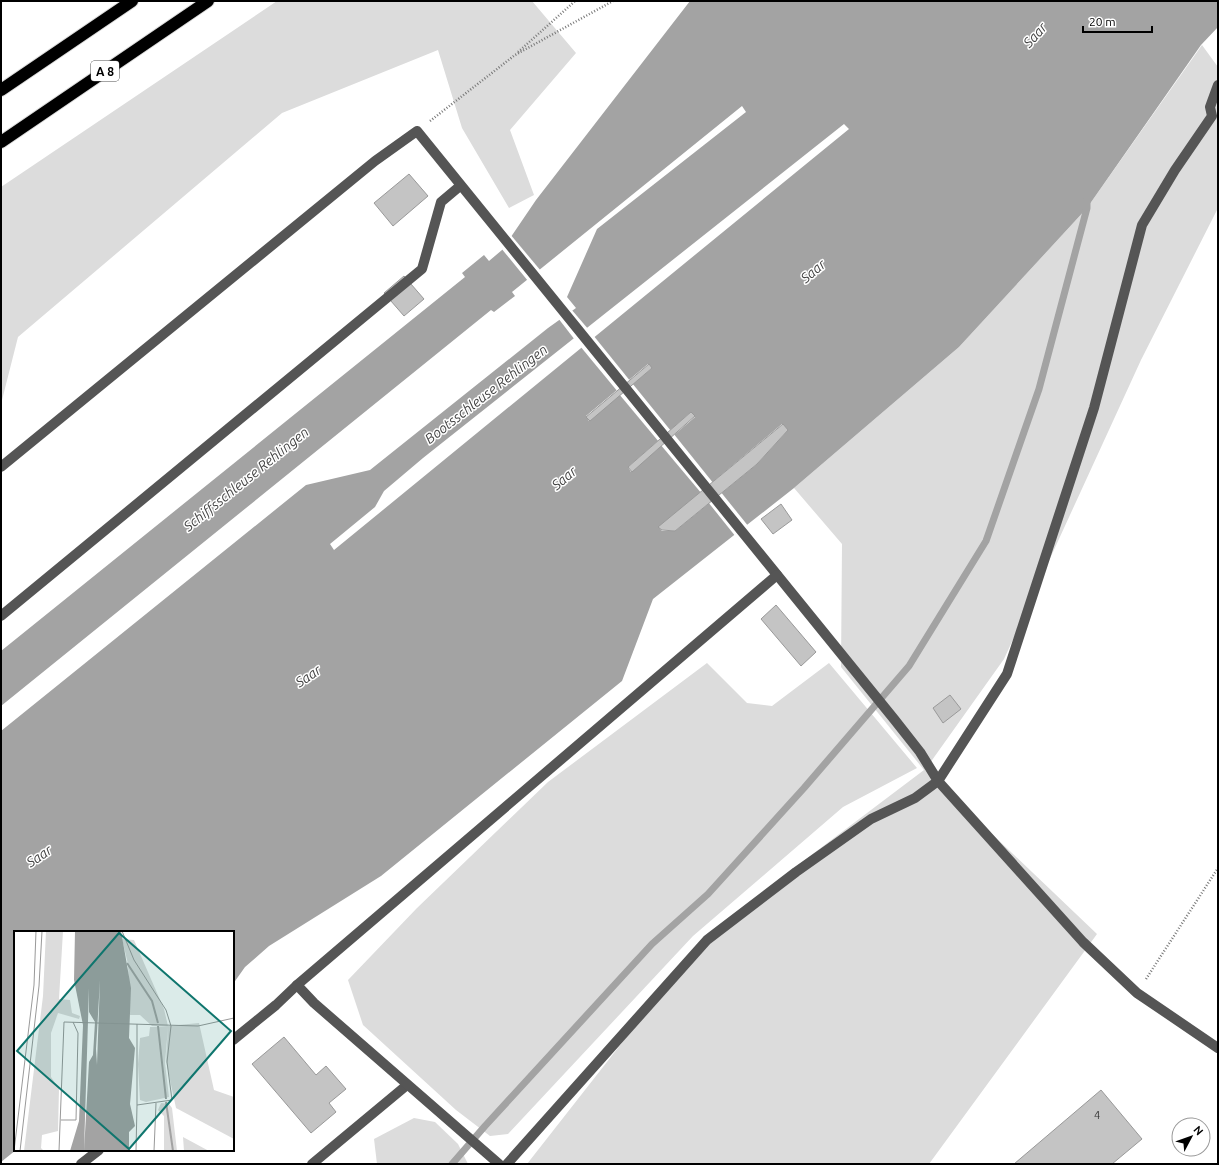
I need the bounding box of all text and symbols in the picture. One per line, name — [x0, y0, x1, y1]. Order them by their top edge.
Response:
scale bar — [1083, 8, 1152, 34]
text: 20 m — [1089, 15, 1116, 28]
water label: Saar — [1019, 19, 1051, 51]
road number: A 8 — [91, 61, 119, 81]
water label: Saar — [797, 256, 829, 287]
water label: Bootsschleuse Rehlingen — [422, 341, 550, 447]
water label: Schiffsschleuse Rehlingen — [179, 424, 312, 535]
water label: Saar — [548, 463, 580, 494]
water label: Saar — [291, 661, 324, 691]
water label: Saar — [22, 841, 55, 871]
inset map — [14, 931, 234, 1151]
house number: 4 — [1094, 1109, 1100, 1121]
north arrow — [1171, 1117, 1211, 1157]
text: N — [1191, 1123, 1206, 1137]

